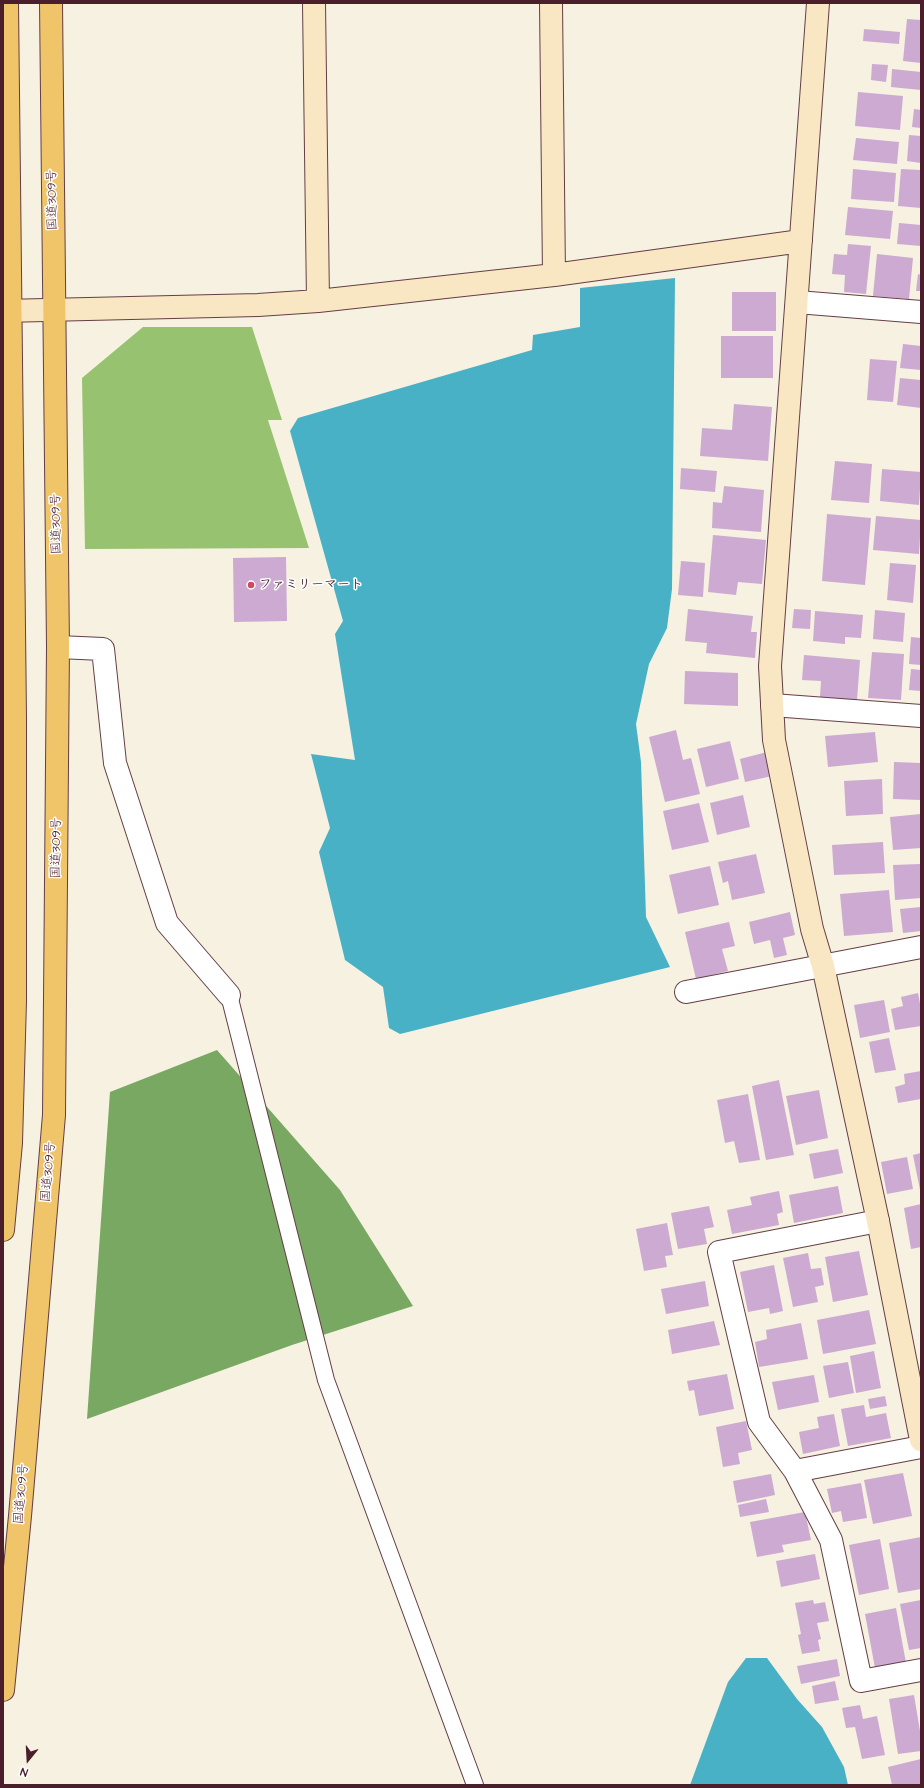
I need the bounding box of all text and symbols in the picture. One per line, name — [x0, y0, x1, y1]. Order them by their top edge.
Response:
street label: 国道309号 — [45, 169, 61, 231]
street label: 国道309号 — [49, 493, 65, 555]
place label: ファミリーマート — [259, 577, 363, 593]
marker: ファミリーマート — [246, 580, 256, 590]
street label: 国道309号 — [49, 817, 65, 879]
street label: 国道309号 — [39, 1141, 59, 1203]
street label: 国道309号 — [12, 1463, 32, 1525]
north arrow — [8, 1740, 48, 1780]
text: N — [19, 1764, 30, 1780]

